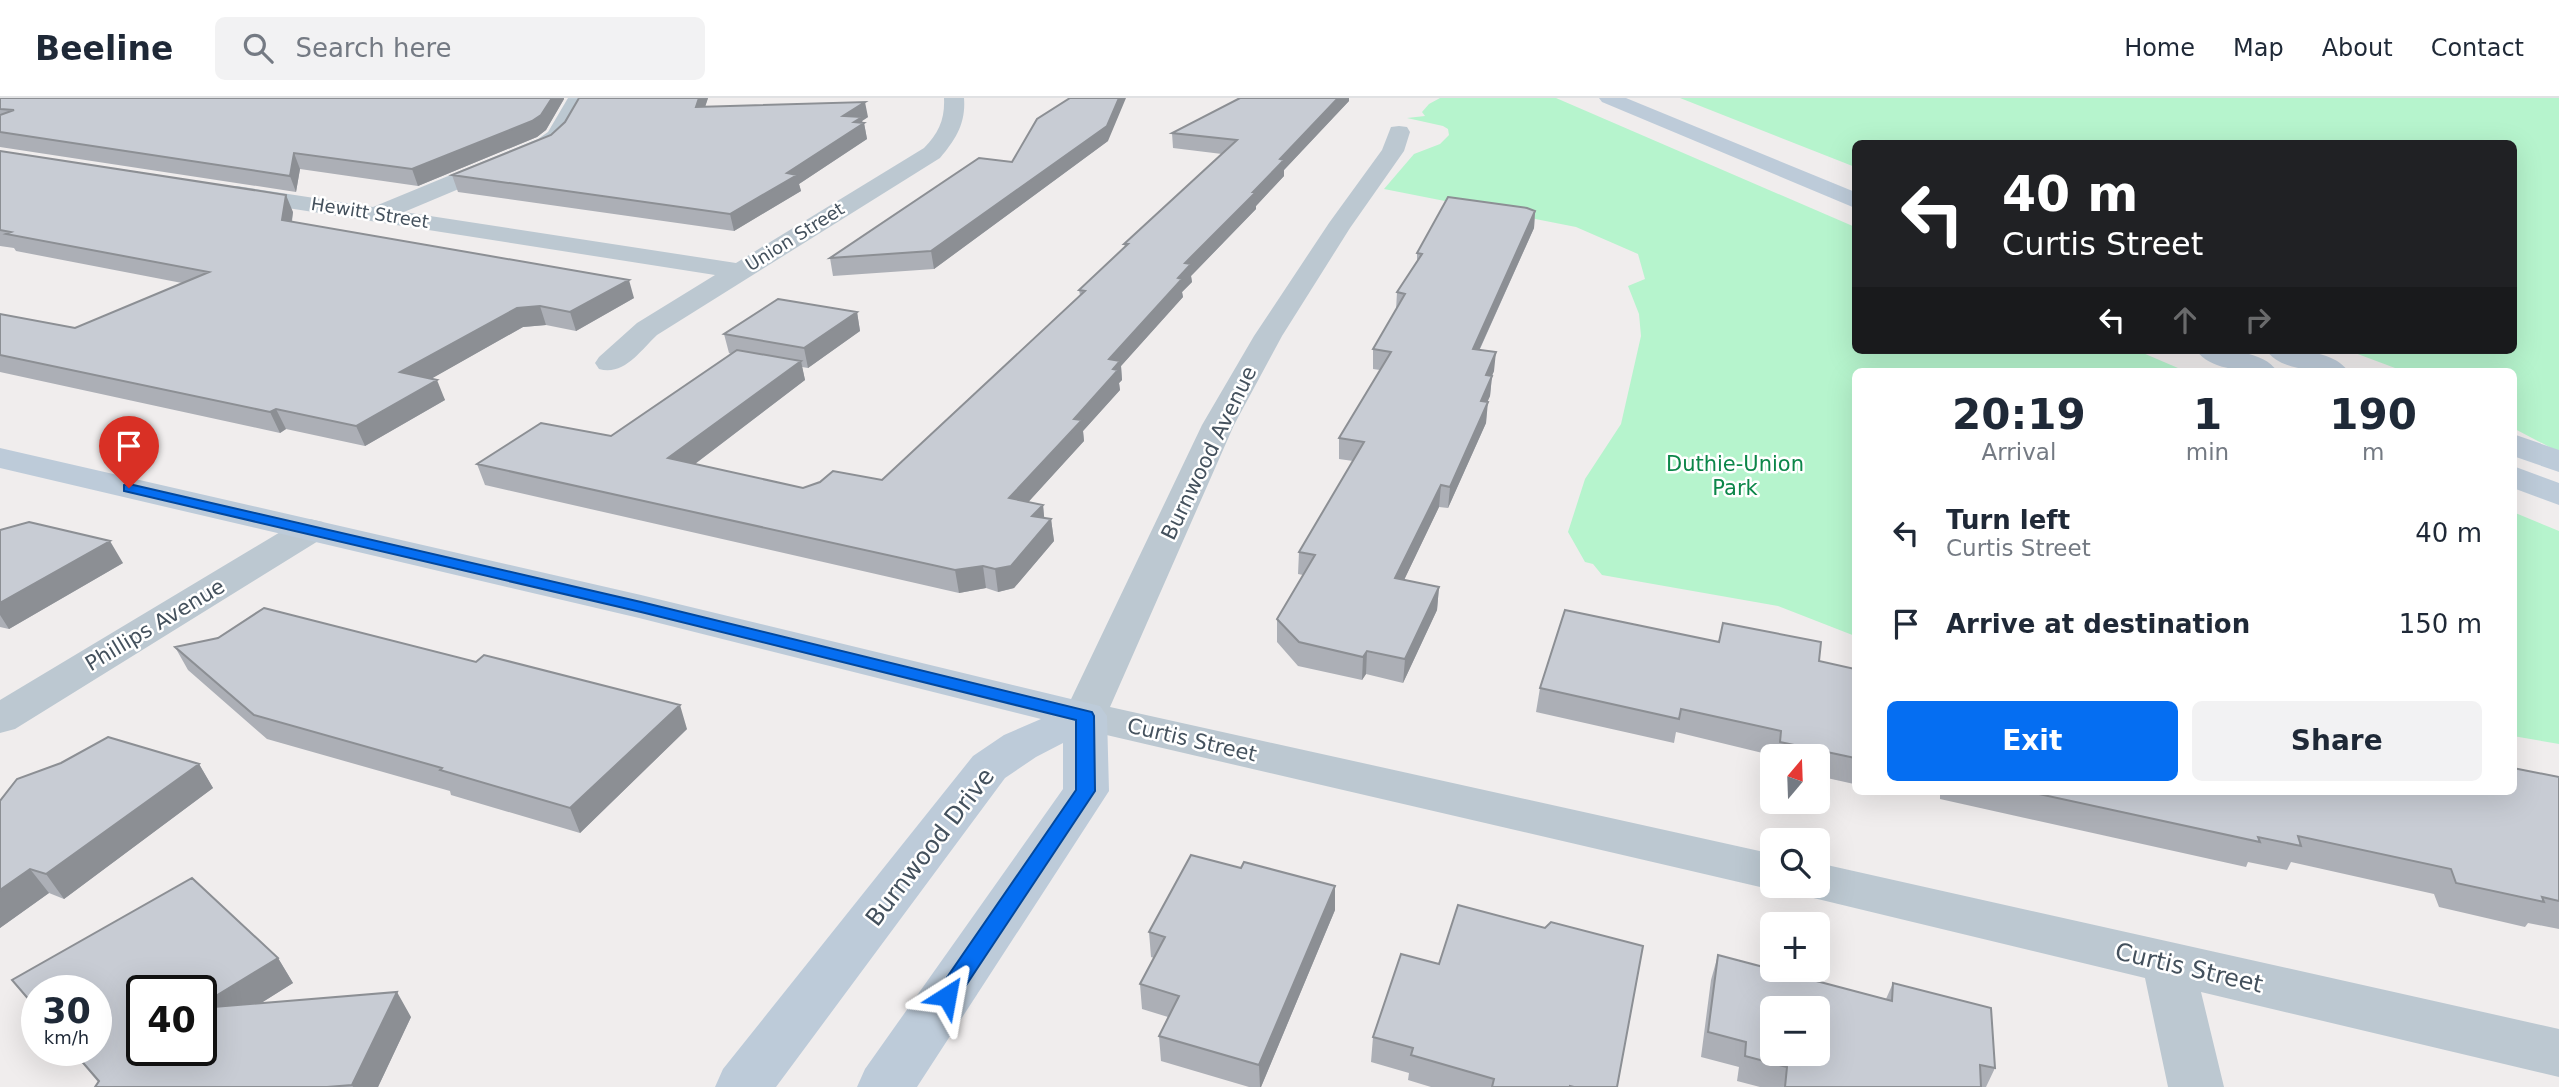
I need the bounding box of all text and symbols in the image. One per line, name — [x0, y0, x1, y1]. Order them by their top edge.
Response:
search box — [215, 17, 705, 80]
text: Beeline — [35, 29, 173, 68]
icon: search — [239, 29, 277, 67]
text: Search here — [295, 33, 452, 63]
text: Home — [2124, 34, 2195, 62]
text: Map — [2233, 34, 2284, 62]
text: About — [2322, 34, 2393, 62]
text: Contact — [2431, 34, 2524, 62]
text: 40 m — [2002, 166, 2138, 223]
icon: left — [1887, 168, 1978, 259]
street label: Hewitt Street — [310, 193, 430, 232]
street label: Union Street — [742, 198, 848, 275]
text: Curtis Street — [2002, 225, 2203, 263]
icon: left — [2093, 301, 2131, 339]
icon: ahead — [2166, 301, 2204, 339]
icon: right — [2239, 301, 2277, 339]
street label: Burnwood Avenue — [1157, 362, 1261, 544]
text: 20:19 — [1952, 390, 2086, 439]
text: 1 — [2193, 390, 2222, 439]
text: 190 — [2329, 390, 2417, 439]
pin — [99, 416, 159, 488]
icon: arrive — [110, 427, 148, 465]
text: Arrival — [1982, 439, 2056, 465]
text: min — [2186, 439, 2229, 465]
text: m — [2362, 439, 2384, 465]
park label: Duthie-Union Park — [1666, 452, 1804, 500]
text: Turn left — [1946, 505, 2070, 535]
icon: left — [1887, 514, 1925, 552]
text: 40 m — [2415, 518, 2482, 548]
text: Curtis Street — [1946, 535, 2091, 561]
street label: Phillips Avenue — [81, 574, 229, 676]
icon: arrive — [1887, 605, 1925, 643]
text: Arrive at destination — [1946, 609, 2250, 639]
text: 150 m — [2399, 609, 2482, 639]
button: Exit — [1887, 701, 2178, 781]
button: Share — [2192, 701, 2482, 781]
street label: Curtis Street — [1125, 713, 1259, 767]
north arrow — [1760, 744, 1830, 814]
map controls — [1760, 744, 1830, 1066]
street label: Burnwood Drive — [860, 763, 1000, 931]
button: search — [1760, 828, 1830, 898]
button: + — [1760, 912, 1830, 982]
street label: Curtis Street — [2112, 937, 2266, 999]
position arrow — [910, 959, 984, 1033]
speed limit sign: 40 — [126, 975, 217, 1066]
text: 30 — [42, 991, 91, 1031]
button: − — [1760, 996, 1830, 1066]
text: km/h — [44, 1027, 89, 1048]

